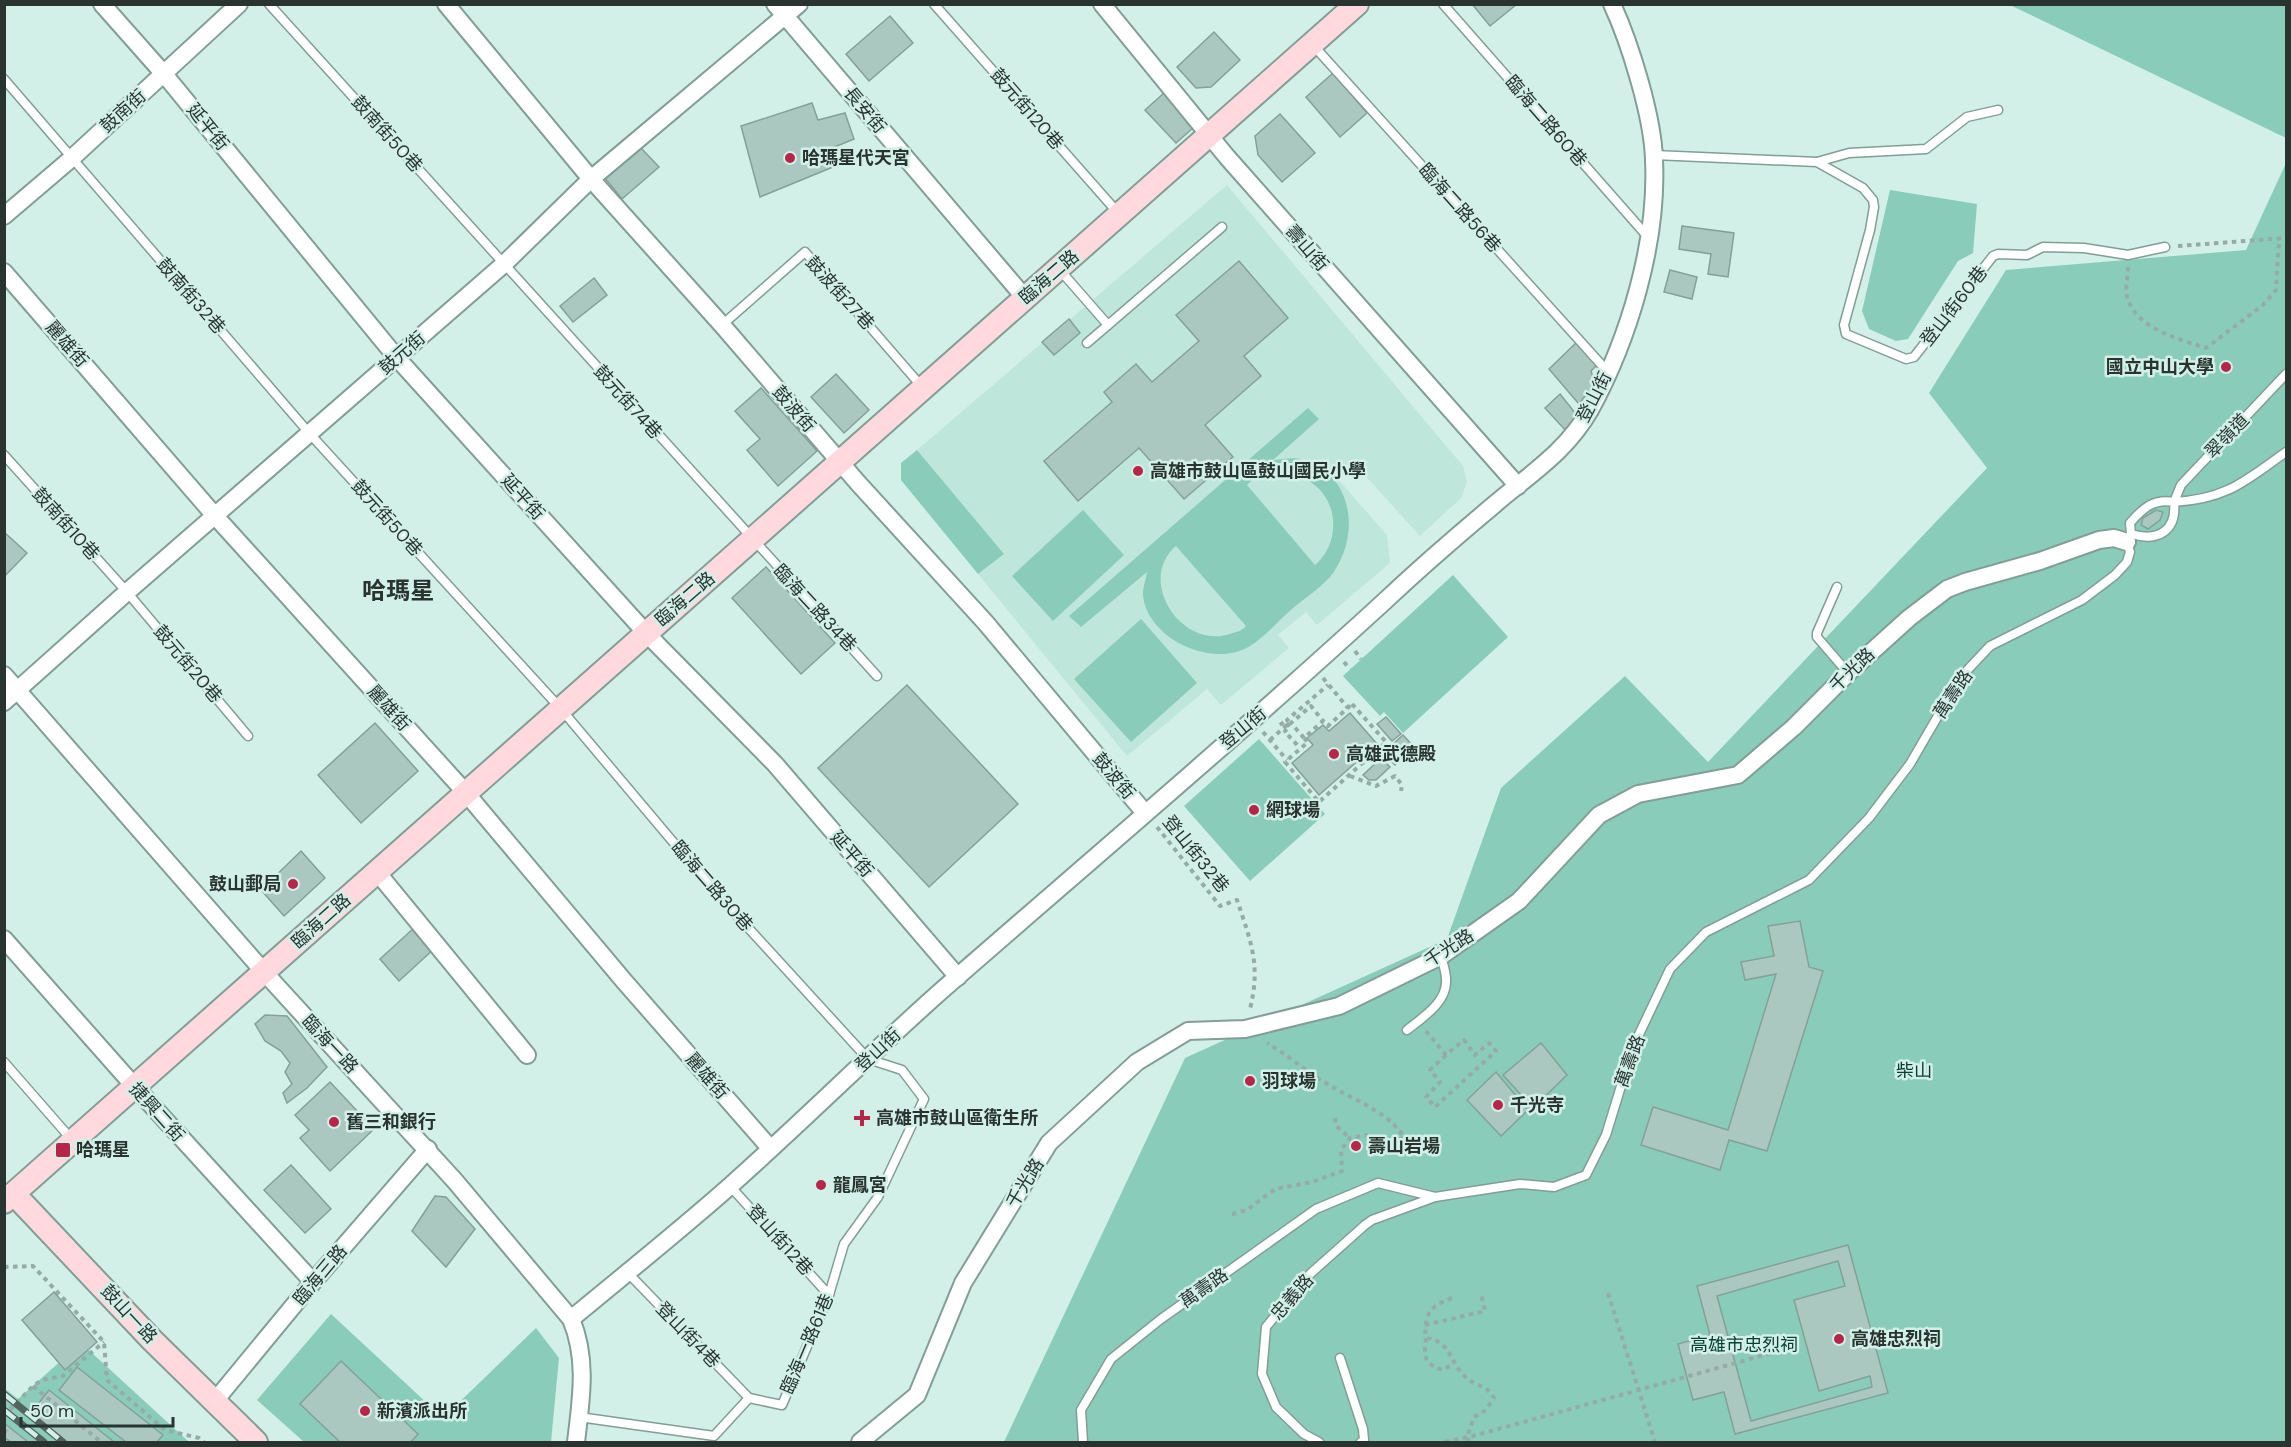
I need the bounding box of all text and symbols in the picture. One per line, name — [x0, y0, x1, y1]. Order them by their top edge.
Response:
street label: 鼓元街120巷 — [985, 63, 1069, 155]
street label: 臨海二路60巷 — [1500, 70, 1592, 172]
street label: 長安街 — [838, 82, 892, 138]
street label: 鼓南街 — [95, 84, 151, 138]
street label: 鼓南街50巷 — [346, 91, 428, 177]
street label: 延平街 — [182, 98, 234, 156]
place label: 哈瑪星代天宮 — [802, 146, 910, 170]
marker: 哈瑪星代天宮 — [783, 151, 797, 165]
street label: 臨海二路56巷 — [1414, 158, 1506, 258]
street label: 壽山街 — [1280, 220, 1334, 276]
street label: 臨海二路 — [1014, 244, 1084, 310]
street label: 鼓波街27巷 — [800, 251, 880, 335]
street label: 鼓南街32巷 — [151, 253, 231, 339]
street label: 登山街60巷 — [1915, 261, 1993, 351]
street label: 麗雄街 — [40, 316, 94, 372]
street label: 鼓元街 — [374, 326, 430, 380]
place label: 國立中山大學 — [2106, 355, 2214, 379]
street label: 鼓元街74巷 — [588, 360, 668, 444]
marker: 國立中山大學 — [2219, 360, 2233, 374]
street label: 登山街 — [1571, 367, 1617, 427]
street label: 鼓波街 — [767, 381, 821, 437]
street label: 翠嶺道 — [2200, 408, 2254, 464]
place label: 高雄市鼓山區鼓山國民小學 — [1150, 459, 1366, 483]
marker: 高雄市鼓山區鼓山國民小學 — [1131, 464, 1145, 478]
street label: 延平街 — [496, 469, 550, 525]
street label: 鼓元街50巷 — [346, 475, 428, 561]
street label: 鼓南街10巷 — [27, 483, 105, 565]
street label: 臨海二路34巷 — [768, 559, 862, 657]
street label: 臨海二路 — [650, 566, 720, 632]
district label: 哈瑪星 — [362, 575, 434, 606]
street label: 鼓元街20巷 — [148, 620, 228, 708]
street label: 千光路 — [1824, 643, 1880, 697]
street label: 萬壽路 — [1928, 665, 1978, 723]
street label: 麗雄街 — [362, 680, 416, 736]
street label: 登山街 — [1215, 701, 1271, 755]
place label: 高雄武德殿 — [1346, 742, 1436, 766]
marker: 高雄武德殿 — [1327, 747, 1341, 761]
street label: 鼓波街 — [1087, 748, 1141, 804]
place label: 網球場 — [1266, 798, 1320, 822]
marker: 網球場 — [1247, 803, 1261, 817]
street label: 登山街32巷 — [1157, 810, 1235, 898]
street label: 延平街 — [825, 826, 879, 882]
street label: 臨海二路30巷 — [666, 836, 758, 936]
place label: 鼓山郵局 — [209, 872, 281, 896]
marker: 鼓山郵局 — [286, 877, 300, 891]
street label: 臨海二路 — [286, 888, 356, 954]
street label: 千光路 — [1420, 924, 1478, 972]
street label: 臨海一路 — [297, 1009, 363, 1079]
street label: 登山街 — [850, 1023, 906, 1077]
street label: 萬壽路 — [1609, 1032, 1651, 1090]
street label: 麗雄街 — [680, 1048, 734, 1104]
park label: 柴山 — [1896, 1059, 1932, 1083]
place label: 羽球場 — [1262, 1069, 1316, 1093]
marker: 羽球場 — [1243, 1074, 1257, 1088]
street label: 捷興二街 — [124, 1077, 190, 1147]
place label: 千光寺 — [1510, 1093, 1564, 1117]
marker: 千光寺 — [1491, 1098, 1505, 1112]
place label: 高雄市鼓山區衛生所 — [876, 1106, 1038, 1130]
marker: 高雄市鼓山區衛生所 — [853, 1109, 871, 1127]
place label: 舊三和銀行 — [346, 1110, 436, 1134]
marker: 舊三和銀行 — [327, 1115, 341, 1129]
place label: 壽山岩場 — [1368, 1134, 1440, 1158]
place label: 哈瑪星 — [76, 1138, 130, 1162]
marker: 壽山岩場 — [1349, 1139, 1363, 1153]
marker: 哈瑪星 — [54, 1141, 72, 1159]
street label: 千光路 — [1001, 1154, 1049, 1212]
place label: 龍鳳宮 — [833, 1173, 887, 1197]
marker: 龍鳳宮 — [814, 1178, 828, 1192]
street label: 登山街12巷 — [742, 1199, 818, 1281]
street label: 臨海三路 — [288, 1240, 352, 1310]
street label: 萬壽路 — [1175, 1263, 1233, 1313]
street label: 忠義路 — [1265, 1269, 1319, 1325]
street label: 鼓山一路 — [96, 1279, 162, 1349]
street label: 臨海一路61巷 — [775, 1290, 839, 1398]
street label: 登山街4巷 — [651, 1297, 725, 1373]
place label: 高雄忠烈祠 — [1851, 1327, 1941, 1351]
marker: 高雄忠烈祠 — [1832, 1332, 1846, 1346]
park label: 高雄市忠烈祠 — [1690, 1333, 1798, 1357]
scale bar — [21, 1390, 172, 1428]
text: 50 m — [30, 1399, 74, 1423]
place label: 新濱派出所 — [377, 1399, 467, 1423]
marker: 新濱派出所 — [358, 1404, 372, 1418]

